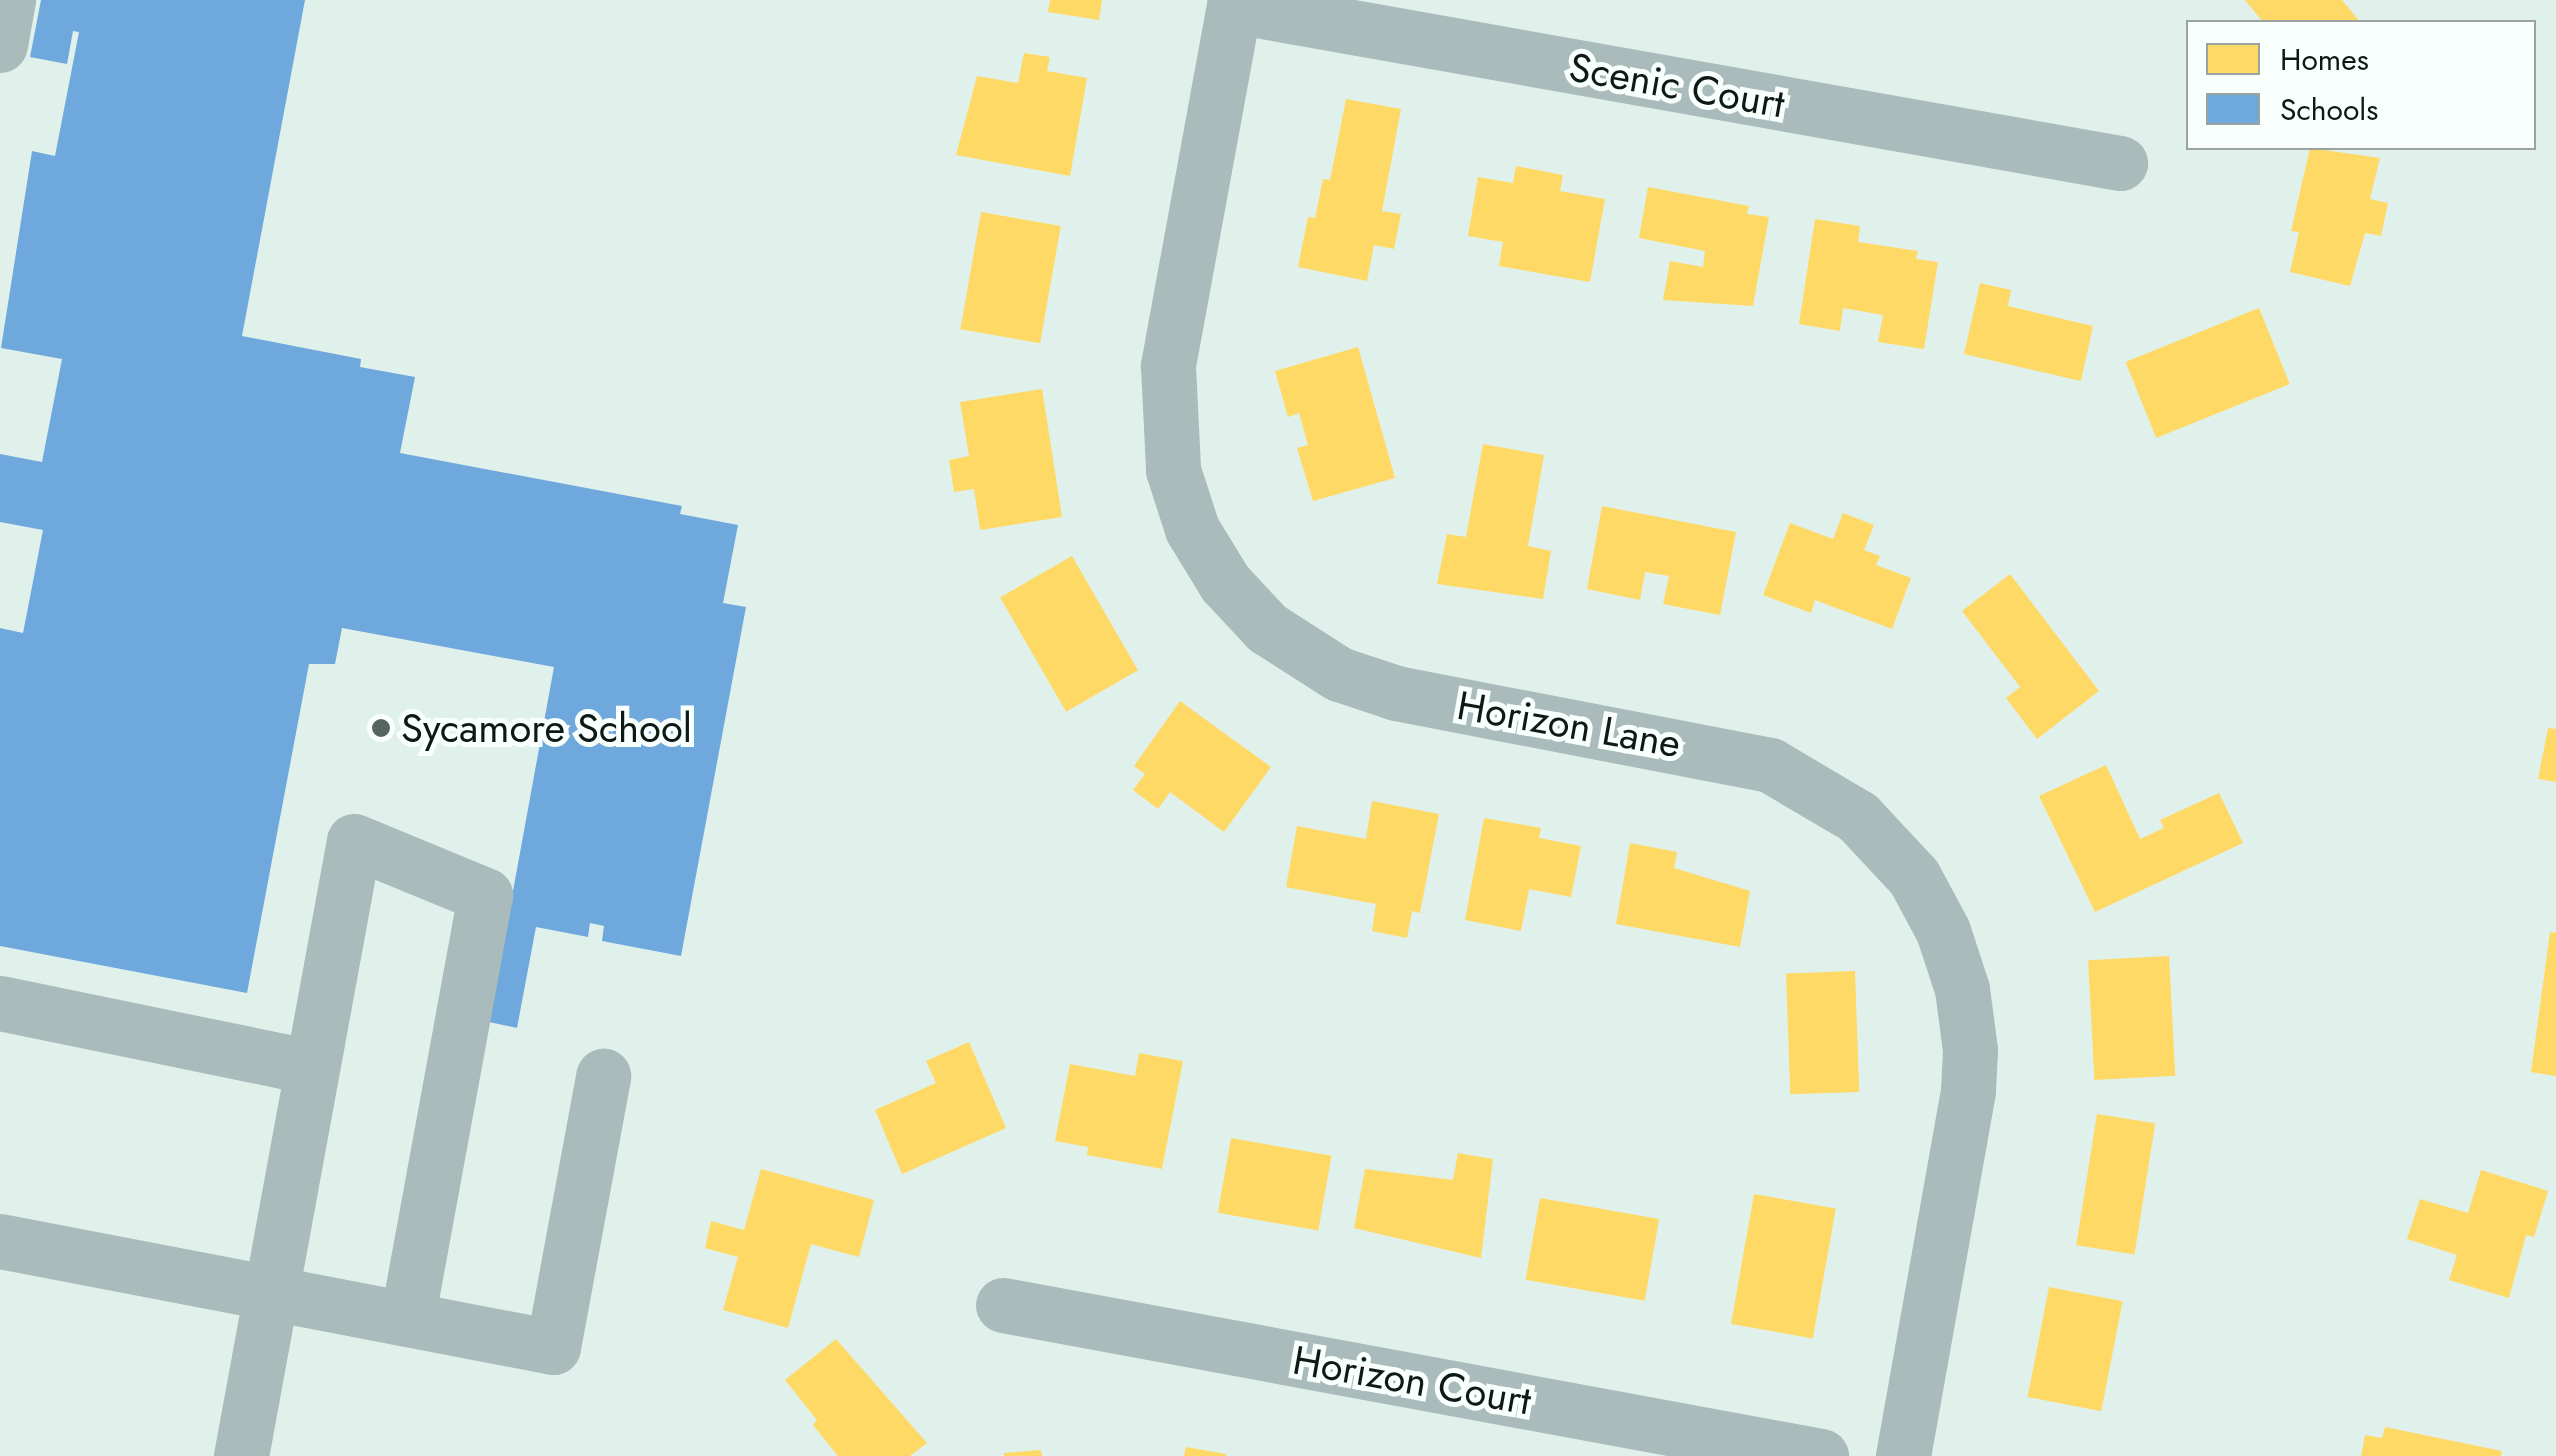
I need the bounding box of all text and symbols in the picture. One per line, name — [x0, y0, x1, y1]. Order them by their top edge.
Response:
legend — [2186, 20, 2536, 150]
text: Homes — [2280, 38, 2369, 81]
street label: Scenic Court — [1566, 42, 1788, 128]
text: Schools — [2280, 88, 2378, 131]
street label: Horizon Lane — [1454, 681, 1684, 767]
place label: Sycamore School — [401, 704, 692, 752]
marker: Sycamore School — [370, 717, 392, 739]
street label: Horizon Court — [1289, 1335, 1535, 1425]

